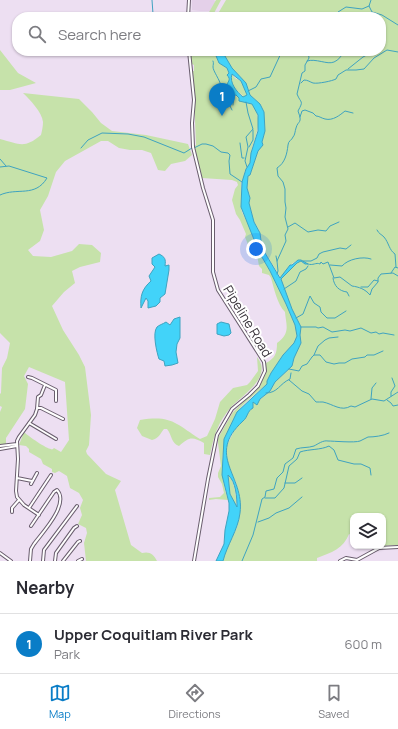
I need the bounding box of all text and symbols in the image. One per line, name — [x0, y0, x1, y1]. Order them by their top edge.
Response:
search box — [12, 12, 386, 56]
icon: search — [26, 23, 48, 45]
text: Search here — [58, 24, 141, 45]
pin: 1 — [209, 83, 235, 116]
your location — [246, 239, 266, 259]
street label: Pipeline Road — [219, 282, 277, 360]
map controls — [350, 513, 386, 549]
button: layers — [350, 513, 386, 549]
text: Nearby — [16, 576, 74, 599]
text: Upper Coquitlam River Park — [54, 624, 253, 645]
text: 1 — [26, 635, 32, 653]
text: 600 m — [344, 635, 382, 653]
text: Park — [54, 645, 80, 663]
tab: Map — [49, 682, 71, 721]
tab: Directions — [168, 682, 221, 721]
tab: Saved — [318, 682, 349, 721]

